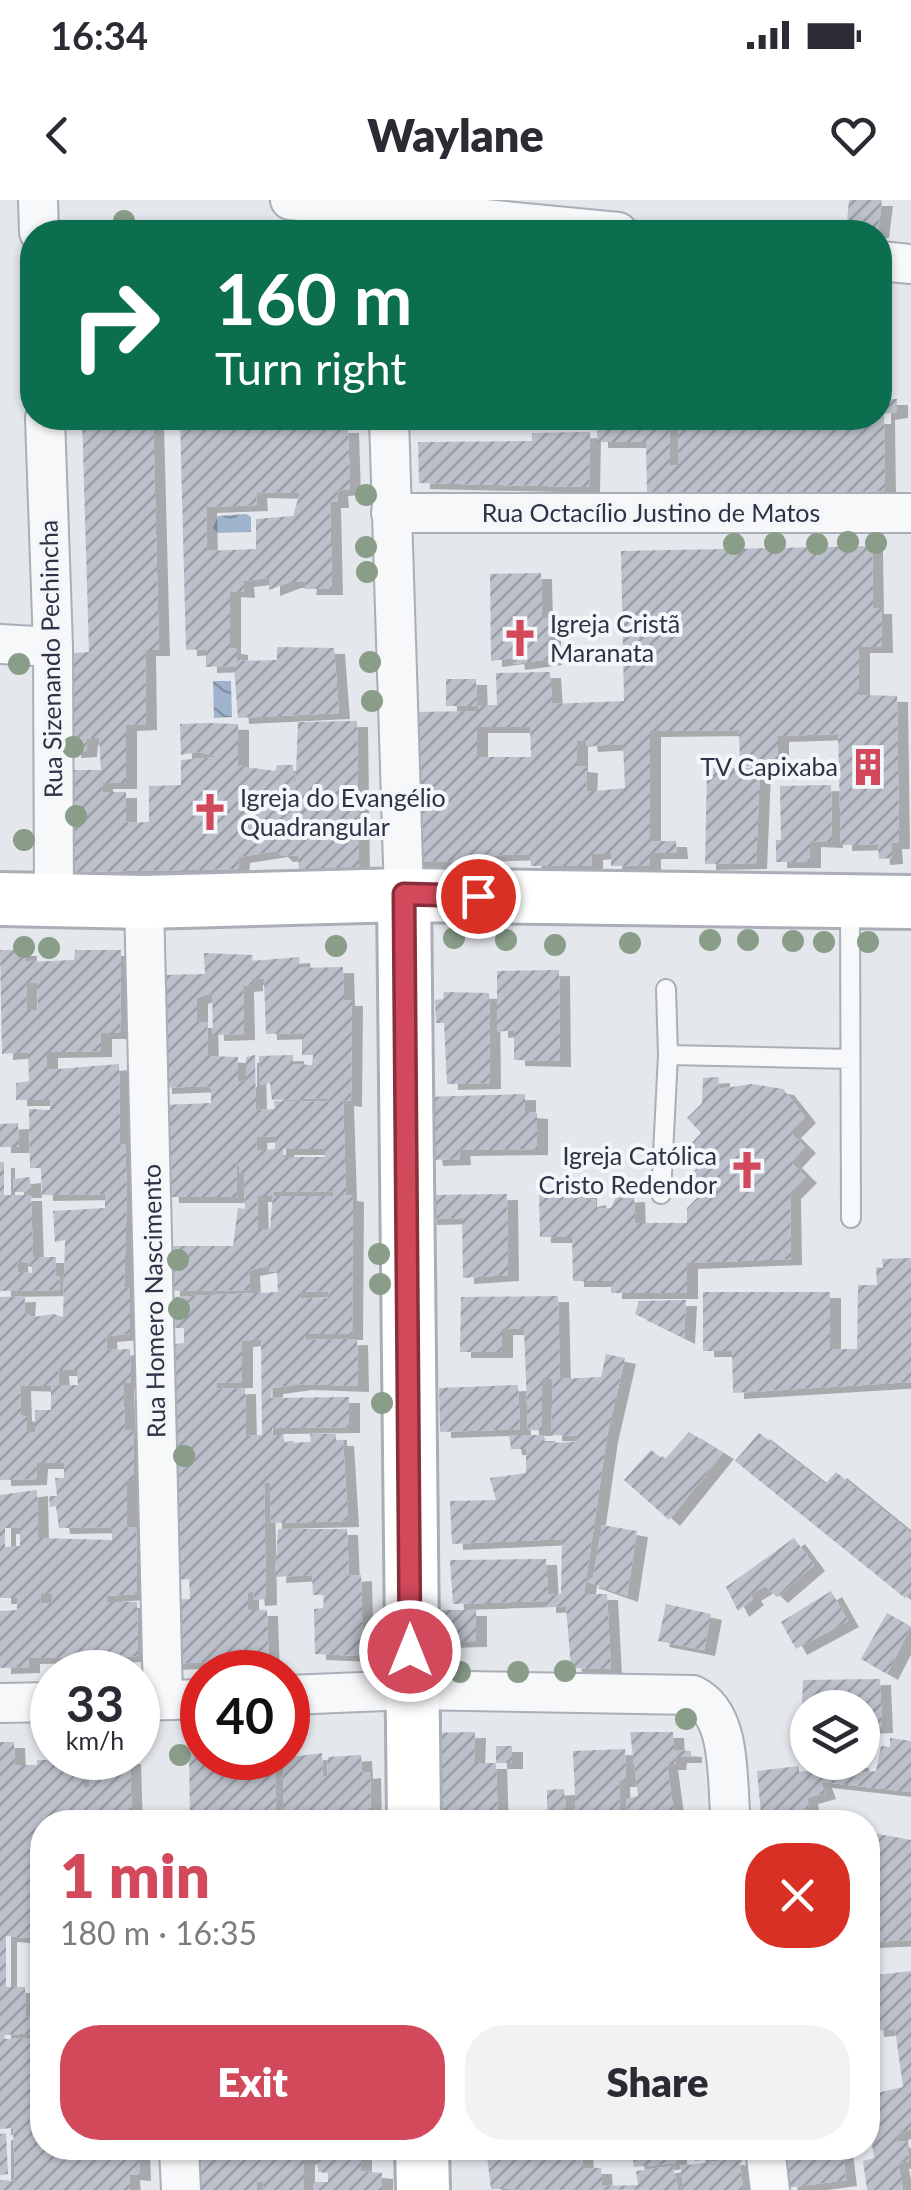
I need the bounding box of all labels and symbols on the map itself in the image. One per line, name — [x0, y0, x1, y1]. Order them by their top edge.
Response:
street label: Rua Octacílio Justino de Matos — [482, 497, 820, 527]
street label: Rua Sizenando Pechincha — [33, 520, 67, 798]
place label: Igreja Cristã Maranata — [550, 608, 680, 667]
church icon: Igreja Cristã Maranata — [499, 617, 541, 659]
building icon: TV Capixaba — [847, 746, 889, 788]
place label: TV Capixaba — [700, 751, 838, 781]
place label: Igreja do Evangélio Quadrangular — [240, 782, 446, 841]
church icon: Igreja do Evangélio Quadrangular — [189, 791, 231, 833]
pin — [436, 854, 521, 939]
place label: Igreja Católica Cristo Redendor — [538, 1140, 717, 1199]
church icon: Igreja Católica Cristo Redendor — [726, 1149, 768, 1191]
street label: Rua Homero Nascimento — [136, 1164, 170, 1438]
position arrow — [358, 1599, 462, 1703]
speed limit sign: 40 — [180, 1650, 310, 1780]

